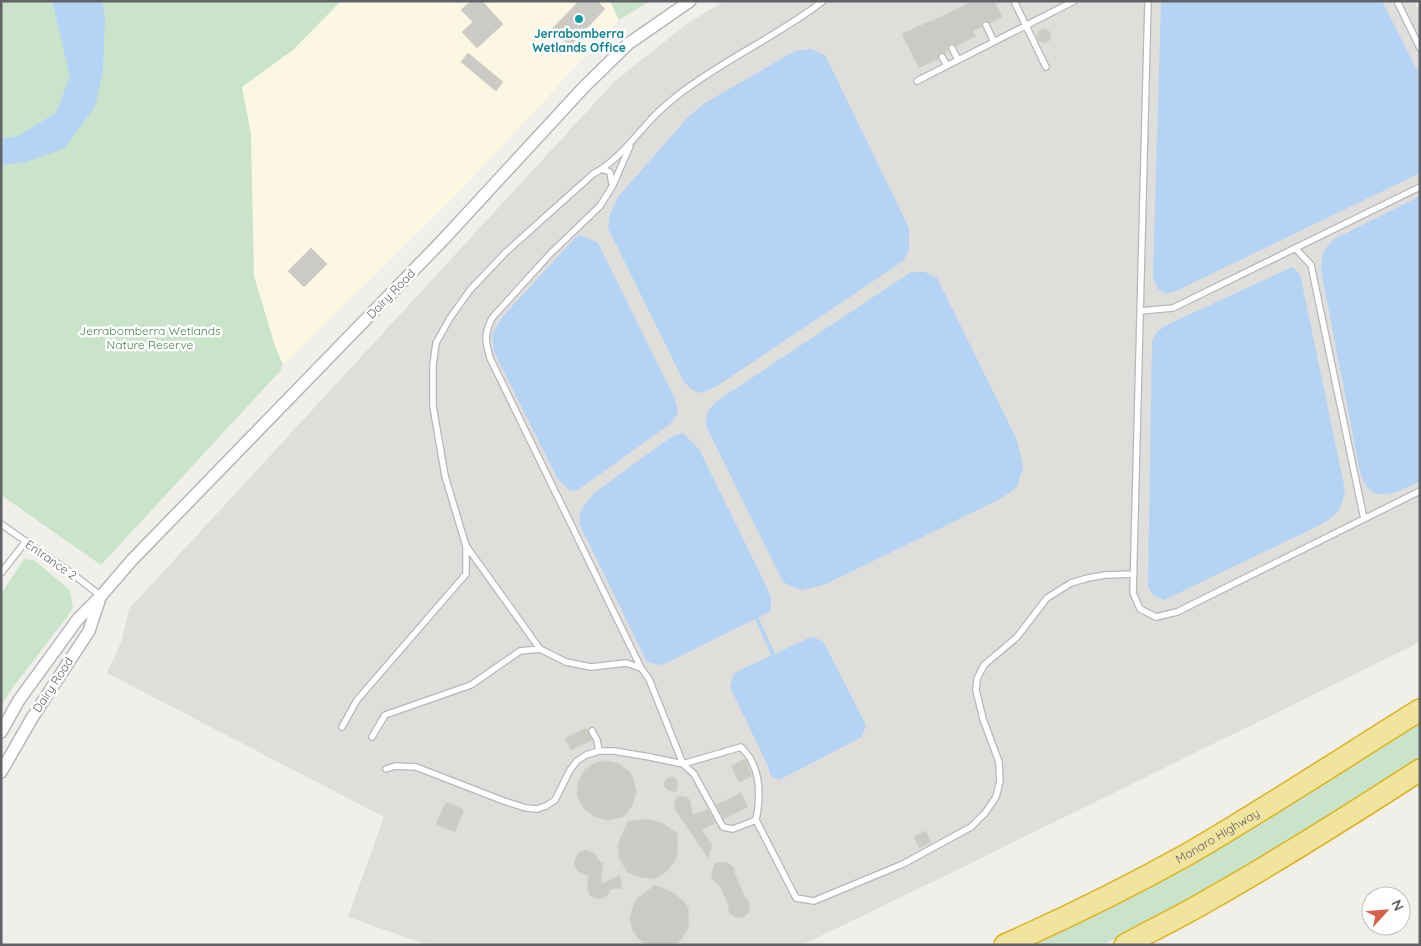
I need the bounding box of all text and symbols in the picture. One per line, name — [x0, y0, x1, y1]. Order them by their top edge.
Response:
marker: Jerrabomberra Wetlands Office — [573, 13, 585, 25]
place label: Jerrabomberra Wetlands Office — [532, 26, 626, 55]
street label: Dairy Road — [363, 266, 418, 322]
park label: Jerrabomberra Wetlands Nature Reserve — [79, 323, 221, 352]
street label: Entrance 2 — [23, 536, 80, 583]
street label: Dairy Road — [29, 654, 76, 715]
street label: Monaro Highway — [1173, 805, 1262, 866]
north arrow — [1361, 886, 1411, 936]
text: N — [1387, 897, 1408, 914]

